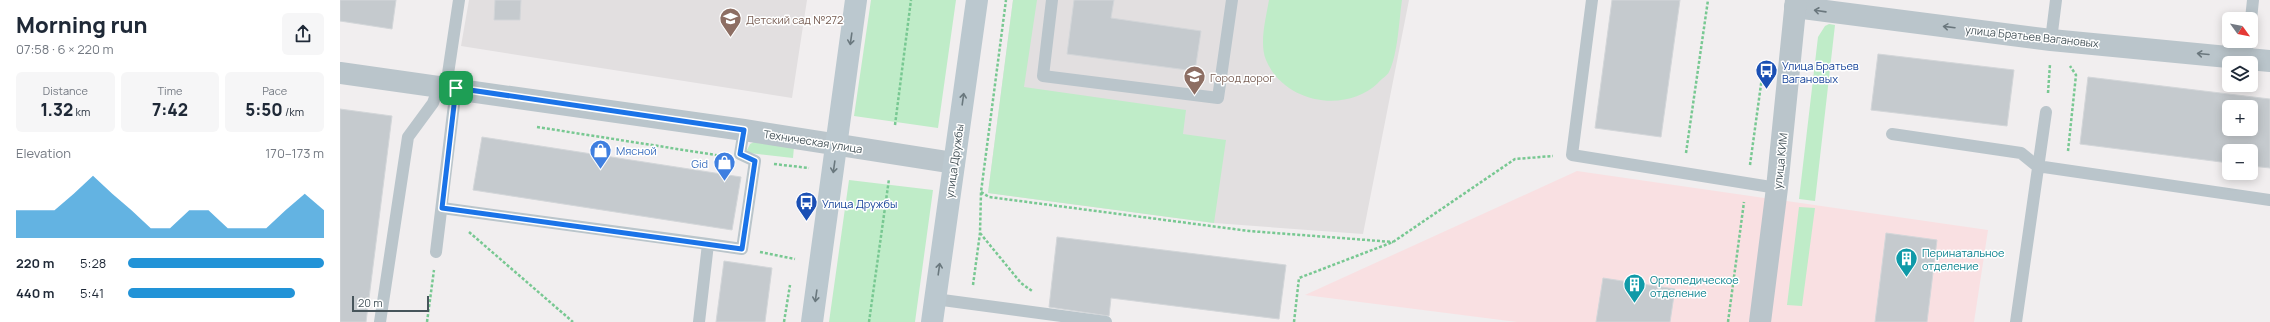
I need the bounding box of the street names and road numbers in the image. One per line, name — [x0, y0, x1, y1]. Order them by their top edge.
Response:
street label: улица Братьев Вагановых — [1964, 22, 2100, 51]
street label: улица Дружбы — [941, 123, 967, 199]
street label: Техническая улица — [762, 126, 864, 156]
street label: улица КИМ — [1770, 132, 1790, 190]

